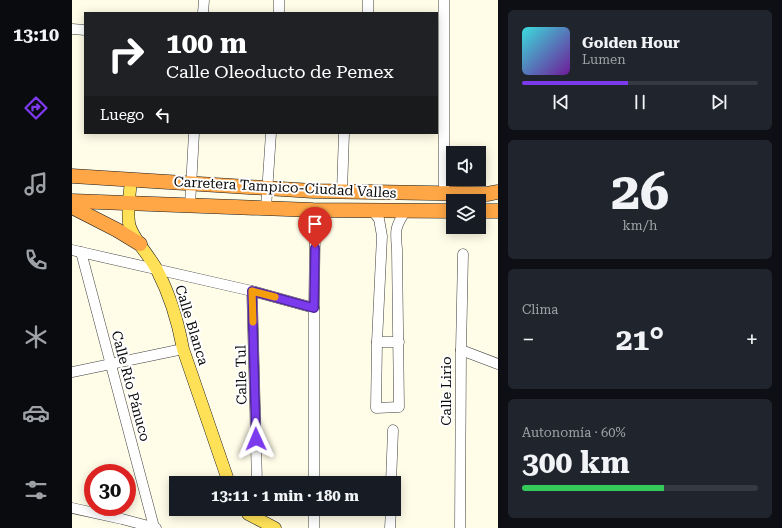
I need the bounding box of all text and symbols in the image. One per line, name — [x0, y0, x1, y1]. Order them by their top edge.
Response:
text: 13:10 — [13, 24, 59, 45]
text: 100 m — [166, 27, 247, 60]
icon: right — [100, 28, 152, 80]
text: Golden Hour — [582, 34, 680, 52]
text: Lumen — [582, 52, 626, 67]
text: Calle Oleoducto de Pemex — [166, 61, 394, 82]
icon: previous — [550, 91, 572, 113]
icon: pause — [629, 91, 651, 113]
icon: next — [708, 91, 730, 113]
icon: directions — [22, 94, 50, 122]
icon: left — [152, 104, 174, 126]
text: Luego — [100, 106, 144, 124]
map controls — [446, 146, 486, 234]
button: sound — [446, 146, 486, 186]
text: 26 — [611, 161, 669, 222]
icon: music — [22, 170, 50, 198]
street label: Carretera Tampico-Ciudad Valles — [173, 173, 397, 201]
button: layers — [446, 194, 486, 234]
pin — [298, 207, 332, 248]
icon: arrive — [304, 213, 326, 235]
text: km/h — [623, 218, 657, 233]
icon: phone — [22, 246, 50, 274]
street label: Calle Blanca — [172, 283, 212, 368]
text: Clima — [522, 302, 558, 317]
text: 21° — [616, 322, 664, 357]
icon: climate — [22, 323, 50, 351]
text: − — [522, 327, 534, 352]
text: + — [746, 327, 758, 352]
street label: Calle Río Pánuco — [109, 329, 153, 443]
street label: Calle Tul — [232, 344, 250, 405]
street label: Calle Lirio — [438, 356, 454, 426]
icon: car — [22, 399, 50, 427]
position arrow — [235, 418, 277, 460]
text: Autonomía · 60% — [522, 425, 626, 440]
text: 300 km — [522, 445, 630, 480]
speed limit sign: 30 — [84, 464, 136, 516]
icon: filters — [22, 476, 50, 504]
text: 13:11 · 1 min · 180 m — [211, 487, 359, 505]

